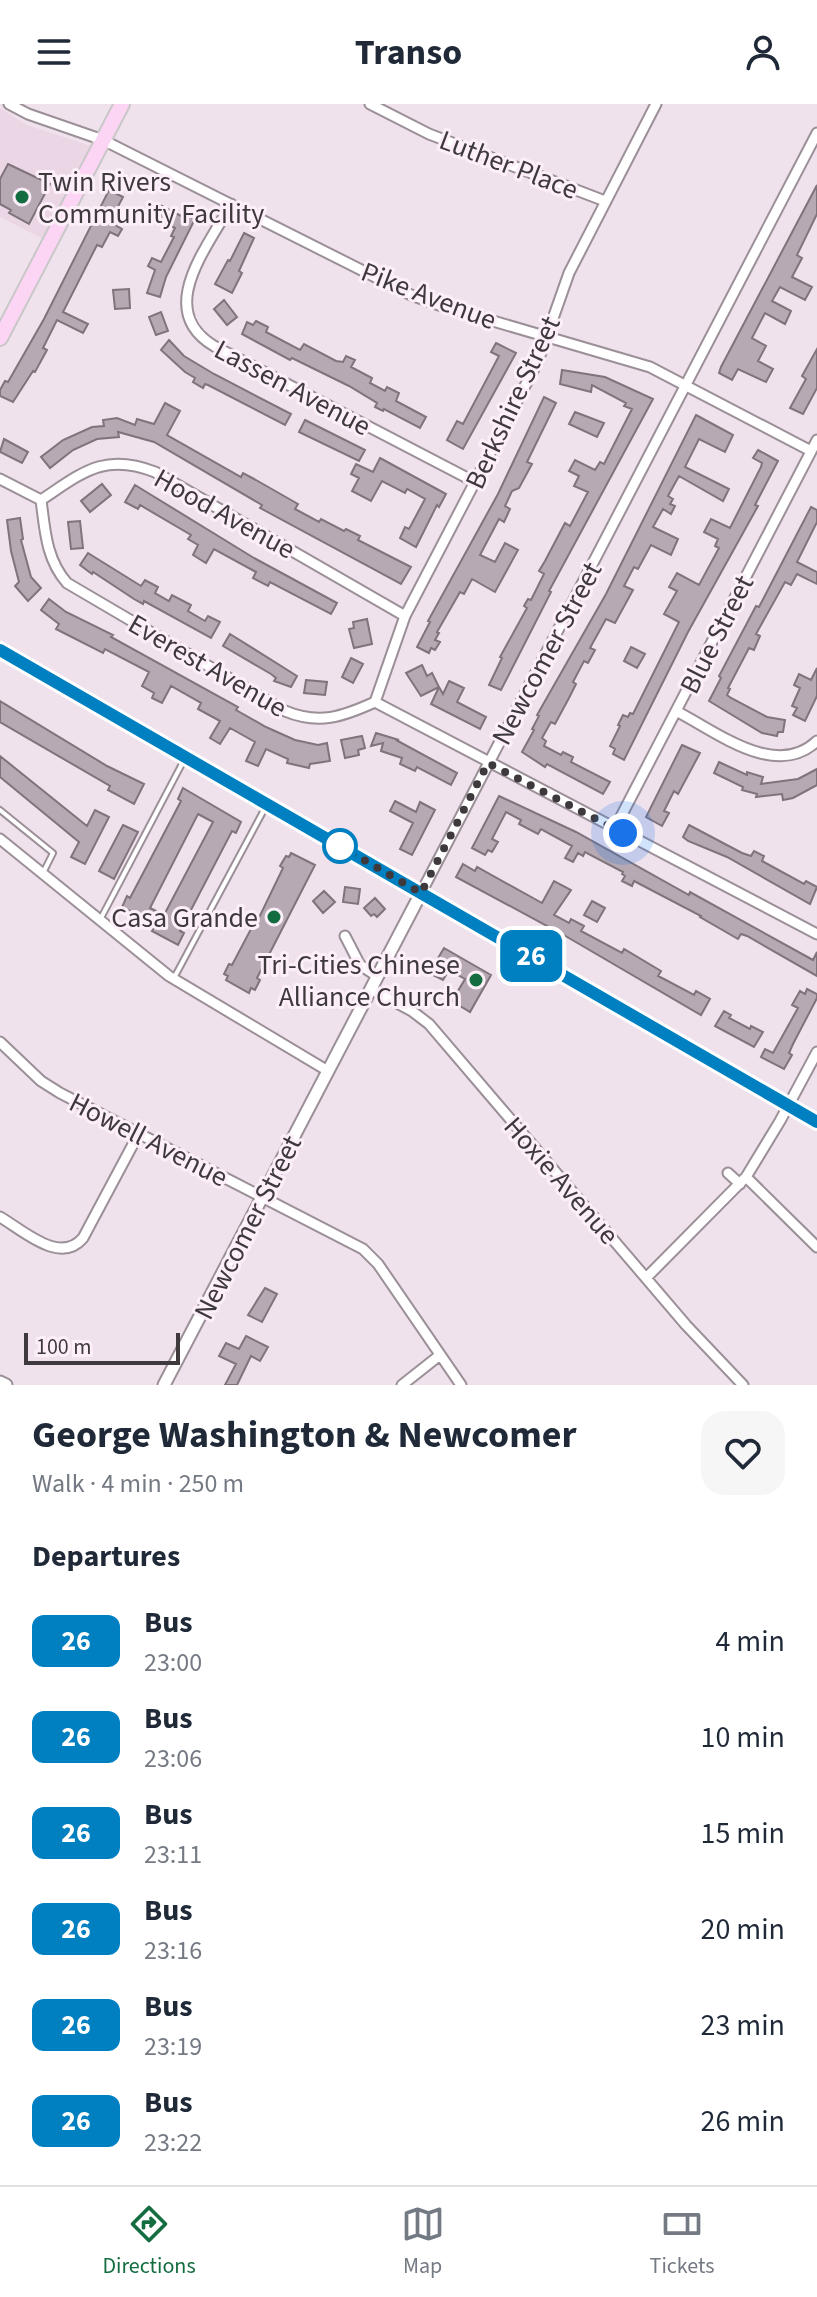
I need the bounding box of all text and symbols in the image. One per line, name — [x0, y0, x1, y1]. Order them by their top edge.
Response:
text: Transo — [355, 27, 462, 78]
icon: menu — [32, 30, 76, 74]
icon: person — [741, 30, 785, 74]
street label: Luther Place — [433, 120, 584, 210]
place label: Twin Rivers Community Facility — [38, 162, 264, 234]
marker: Twin Rivers Community Facility — [13, 188, 31, 206]
street label: Pike Avenue — [355, 252, 502, 340]
street label: Berkshire Street — [455, 309, 571, 496]
street label: Lassen Avenue — [207, 330, 378, 446]
street label: Hood Avenue — [147, 459, 302, 569]
street label: Newcomer Street — [482, 554, 612, 752]
street label: Blue Street — [670, 568, 764, 701]
street label: Everest Avenue — [121, 604, 294, 727]
your location — [603, 813, 643, 853]
unlabelled marker — [323, 829, 357, 863]
place label: Casa Grande — [111, 898, 258, 938]
marker: Casa Grande — [265, 908, 283, 926]
line badge: 26 — [495, 930, 567, 982]
text: 26 — [516, 936, 546, 976]
place label: Tri-Cities Chinese Alliance Church — [258, 945, 460, 1017]
marker: Tri-Cities Chinese Alliance Church — [467, 971, 485, 989]
street label: Howell Avenue — [62, 1083, 235, 1197]
street label: Hoxie Avenue — [494, 1108, 628, 1253]
street label: Newcomer Street — [184, 1128, 312, 1327]
scale bar — [24, 1329, 180, 1365]
text: 100 m — [36, 1331, 91, 1363]
text: George Washington & Newcomer — [32, 1408, 577, 1462]
button: heart — [701, 1411, 785, 1495]
text: Walk · 4 min · 250 m — [32, 1465, 244, 1502]
text: Departures — [32, 1535, 180, 1578]
text: Bus — [144, 1601, 192, 1644]
text: 4 min — [715, 1620, 785, 1663]
text: 26 — [61, 1621, 91, 1661]
text: 23:00 — [144, 1644, 202, 1681]
text: Bus — [144, 1697, 192, 1740]
text: 10 min — [701, 1716, 785, 1759]
text: 26 — [61, 1717, 91, 1757]
text: 23:06 — [144, 1740, 202, 1777]
text: Bus — [144, 1793, 192, 1836]
text: 15 min — [701, 1812, 785, 1855]
text: 26 — [61, 1813, 91, 1853]
text: 23:11 — [144, 1836, 202, 1873]
text: Bus — [144, 1889, 192, 1932]
text: 20 min — [701, 1908, 785, 1951]
text: 26 — [61, 1909, 91, 1949]
text: 23:16 — [144, 1932, 202, 1969]
text: Bus — [144, 1985, 192, 2028]
text: 23 min — [701, 2004, 785, 2047]
text: 26 — [61, 2005, 91, 2045]
text: 23:19 — [144, 2028, 202, 2065]
text: Bus — [144, 2081, 192, 2124]
text: 26 min — [701, 2100, 785, 2143]
text: 26 — [61, 2101, 91, 2141]
text: 23:22 — [144, 2124, 202, 2161]
tab: Directions — [103, 2202, 196, 2282]
tab: Map — [401, 2202, 445, 2282]
tab: Tickets — [650, 2202, 714, 2282]

